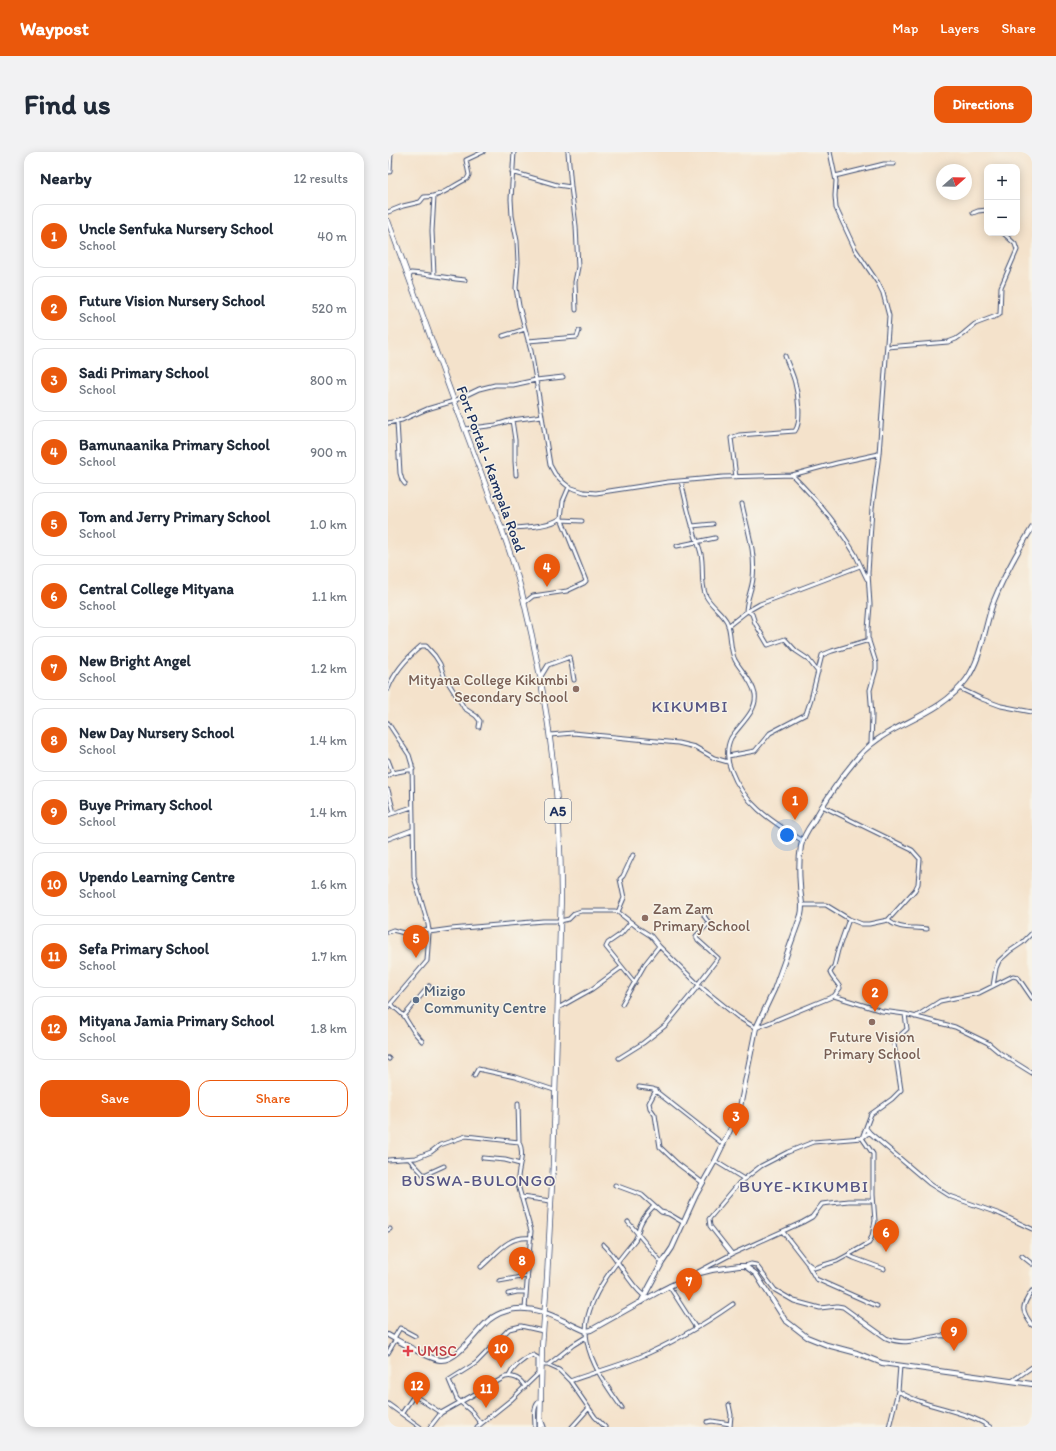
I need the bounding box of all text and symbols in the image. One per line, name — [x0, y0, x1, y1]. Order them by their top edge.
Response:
text: Waypost — [20, 17, 89, 40]
text: Map — [893, 20, 918, 37]
text: Layers — [940, 20, 979, 37]
text: Share — [1001, 20, 1036, 37]
button: Directions — [934, 86, 1032, 123]
text: Find us — [24, 87, 111, 121]
north arrow — [936, 164, 972, 200]
map controls — [984, 164, 1020, 236]
button: + — [984, 164, 1020, 200]
text: Nearby — [40, 168, 92, 188]
text: 12 results — [294, 171, 348, 186]
button: − — [984, 200, 1020, 236]
text: Uncle Senfuka Nursery School — [79, 220, 273, 238]
text: 1 — [51, 229, 57, 244]
text: 40 m — [317, 229, 347, 244]
text: School — [79, 238, 116, 253]
text: Future Vision Nursery School — [79, 292, 265, 310]
text: 2 — [51, 301, 57, 316]
text: 520 m — [311, 301, 347, 316]
text: School — [79, 310, 116, 325]
text: Sadi Primary School — [79, 364, 209, 382]
text: 3 — [50, 373, 58, 388]
text: 800 m — [310, 373, 347, 388]
text: School — [79, 382, 116, 397]
street label: Fort Portal - Kampala Road — [453, 384, 529, 554]
text: Bamunaanika Primary School — [79, 436, 270, 454]
text: 4 — [50, 445, 58, 460]
text: 900 m — [310, 445, 347, 460]
text: School — [79, 454, 116, 469]
text: Tom and Jerry Primary School — [79, 508, 270, 526]
text: 5 — [51, 517, 57, 532]
text: 1.0 km — [310, 517, 347, 532]
text: School — [79, 526, 116, 541]
pin: 4 — [534, 554, 560, 587]
text: Central College Mityana — [79, 580, 234, 598]
text: 6 — [51, 589, 57, 604]
text: 1.1 km — [312, 589, 347, 604]
text: School — [79, 598, 116, 613]
text: New Bright Angel — [79, 652, 191, 670]
text: 7 — [51, 661, 57, 676]
text: 1.2 km — [311, 661, 347, 676]
text: School — [79, 670, 116, 685]
place label: Mityana College Kikumbi Secondary School — [408, 671, 569, 706]
marker: Mityana College Kikumbi Secondary School — [571, 684, 581, 694]
district label: KIKUMBI — [651, 696, 729, 716]
text: New Day Nursery School — [79, 724, 234, 742]
text: 8 — [50, 733, 58, 748]
text: 1.4 km — [310, 733, 347, 748]
text: School — [79, 742, 116, 757]
pin: 1 — [782, 787, 808, 820]
text: Buye Primary School — [79, 796, 212, 814]
road number: A5 — [545, 799, 571, 823]
text: 9 — [51, 805, 57, 820]
text: 1.4 km — [310, 805, 347, 820]
text: School — [79, 814, 116, 829]
your location — [777, 825, 797, 845]
text: Upendo Learning Centre — [79, 868, 235, 886]
text: 10 — [47, 877, 61, 892]
text: 1.6 km — [311, 877, 347, 892]
text: School — [79, 886, 116, 901]
place label: Zam Zam Primary School — [653, 900, 751, 935]
marker: Zam Zam Primary School — [640, 913, 650, 923]
pin: 5 — [403, 925, 429, 958]
text: Sefa Primary School — [79, 940, 209, 958]
text: 11 — [48, 949, 60, 964]
text: 1.7 km — [311, 949, 347, 964]
text: School — [79, 958, 116, 973]
pin: 2 — [862, 979, 888, 1012]
place label: Mizigo Community Centre — [424, 982, 546, 1017]
marker: Mizigo Community Centre — [411, 995, 421, 1005]
text: Mityana Jamia Primary School — [79, 1012, 274, 1030]
marker: Future Vision Primary School — [867, 1017, 877, 1027]
text: 12 — [48, 1021, 60, 1036]
text: 1.8 km — [311, 1021, 347, 1036]
place label: Future Vision Primary School — [824, 1028, 921, 1063]
text: School — [79, 1030, 116, 1045]
button: Save — [40, 1080, 190, 1117]
button: Share — [198, 1080, 348, 1117]
pin: 3 — [723, 1103, 749, 1136]
district label: BUSWA-BULONGO — [401, 1170, 557, 1190]
district label: BUYE-KIKUMBI — [739, 1176, 869, 1196]
pin: 6 — [873, 1219, 899, 1252]
pin: 8 — [509, 1247, 535, 1280]
pin: 7 — [676, 1268, 702, 1301]
pin: 9 — [941, 1318, 967, 1351]
pin: 10 — [488, 1335, 514, 1368]
place label: UMSC — [417, 1342, 457, 1360]
marker: UMSC — [402, 1345, 414, 1357]
pin: 12 — [404, 1372, 430, 1405]
pin: 11 — [473, 1375, 499, 1408]

